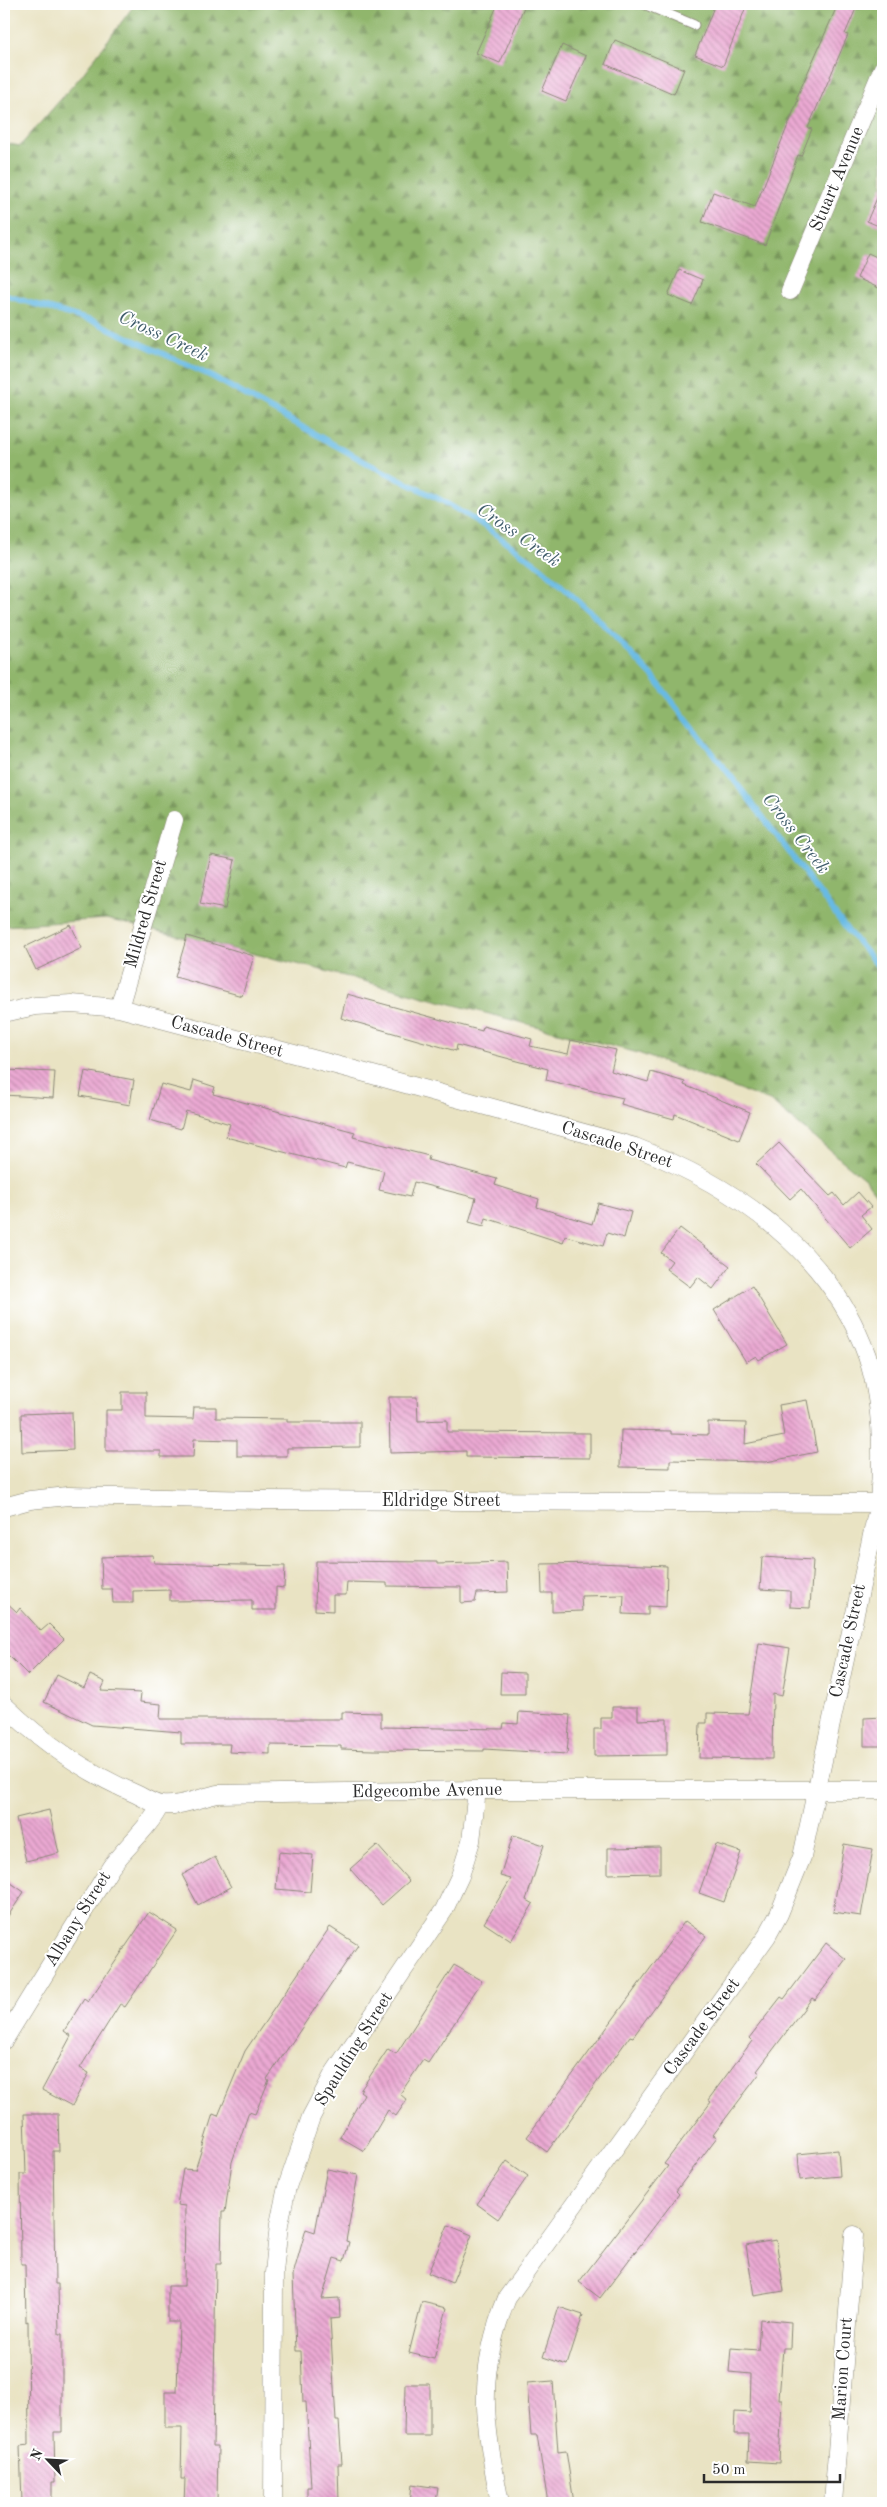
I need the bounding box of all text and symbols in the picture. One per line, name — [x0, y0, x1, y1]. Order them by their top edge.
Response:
street label: Stuart Avenue — [807, 124, 867, 234]
water label: Cross Creek — [115, 308, 211, 366]
water label: Cross Creek — [473, 500, 563, 572]
water label: Cross Creek — [758, 790, 832, 878]
street label: Mildred Street — [122, 858, 170, 970]
street label: Cascade Street — [169, 1013, 285, 1061]
street label: Cascade Street — [559, 1119, 675, 1171]
street label: Eldridge Street — [381, 1492, 501, 1510]
street label: Cascade Street — [827, 1582, 869, 1700]
street label: Edgecombe Avenue — [352, 1781, 502, 1801]
street label: Albany Street — [42, 1868, 114, 1970]
street label: Cascade Street — [661, 1975, 743, 2079]
street label: Spaulding Street — [312, 1989, 396, 2109]
street label: Marion Court — [830, 2316, 856, 2422]
north arrow — [22, 2434, 72, 2484]
text: N — [29, 2447, 46, 2463]
scale bar — [704, 2452, 841, 2484]
text: 50 m — [712, 2463, 746, 2478]

